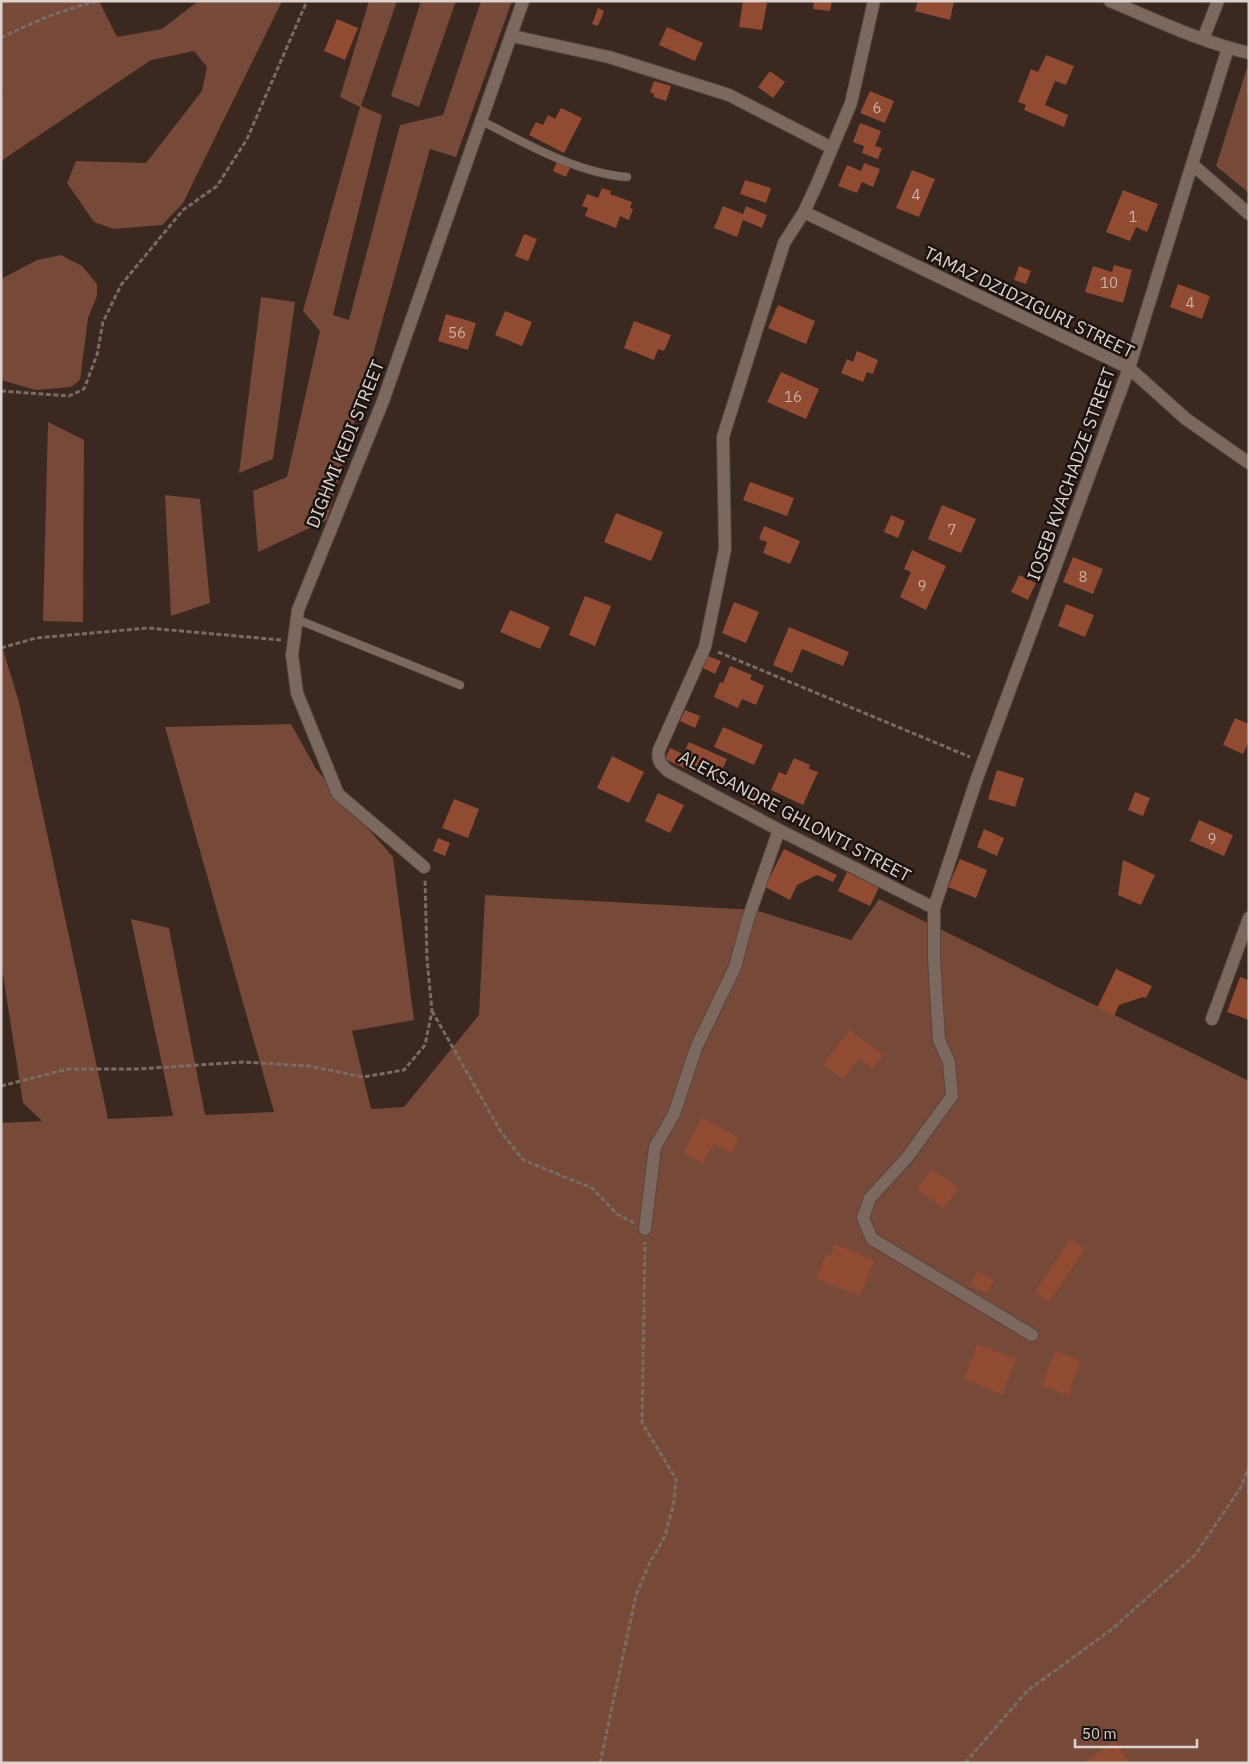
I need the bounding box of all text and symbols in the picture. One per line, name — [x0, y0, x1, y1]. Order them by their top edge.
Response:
house number: 6 — [872, 98, 882, 117]
house number: 4 — [911, 185, 921, 204]
house number: 1 — [1128, 207, 1138, 226]
street label: TAMAZ DZIDZIGURI STREET — [920, 241, 1138, 363]
house number: 10 — [1100, 273, 1118, 292]
house number: 4 — [1185, 293, 1195, 312]
house number: 56 — [448, 323, 466, 342]
street label: DIGHMI KEDI STREET — [301, 357, 389, 531]
street label: IOSEB KVACHADZE STREET — [1022, 364, 1120, 584]
house number: 16 — [784, 387, 802, 406]
house number: 7 — [947, 520, 957, 539]
house number: 8 — [1078, 567, 1088, 586]
house number: 9 — [917, 576, 927, 595]
street label: ALEKSANDRE GHLONTI STREET — [675, 745, 915, 887]
house number: 9 — [1207, 829, 1217, 848]
scale bar — [1075, 1716, 1198, 1748]
text: 50 m — [1082, 1724, 1117, 1743]

